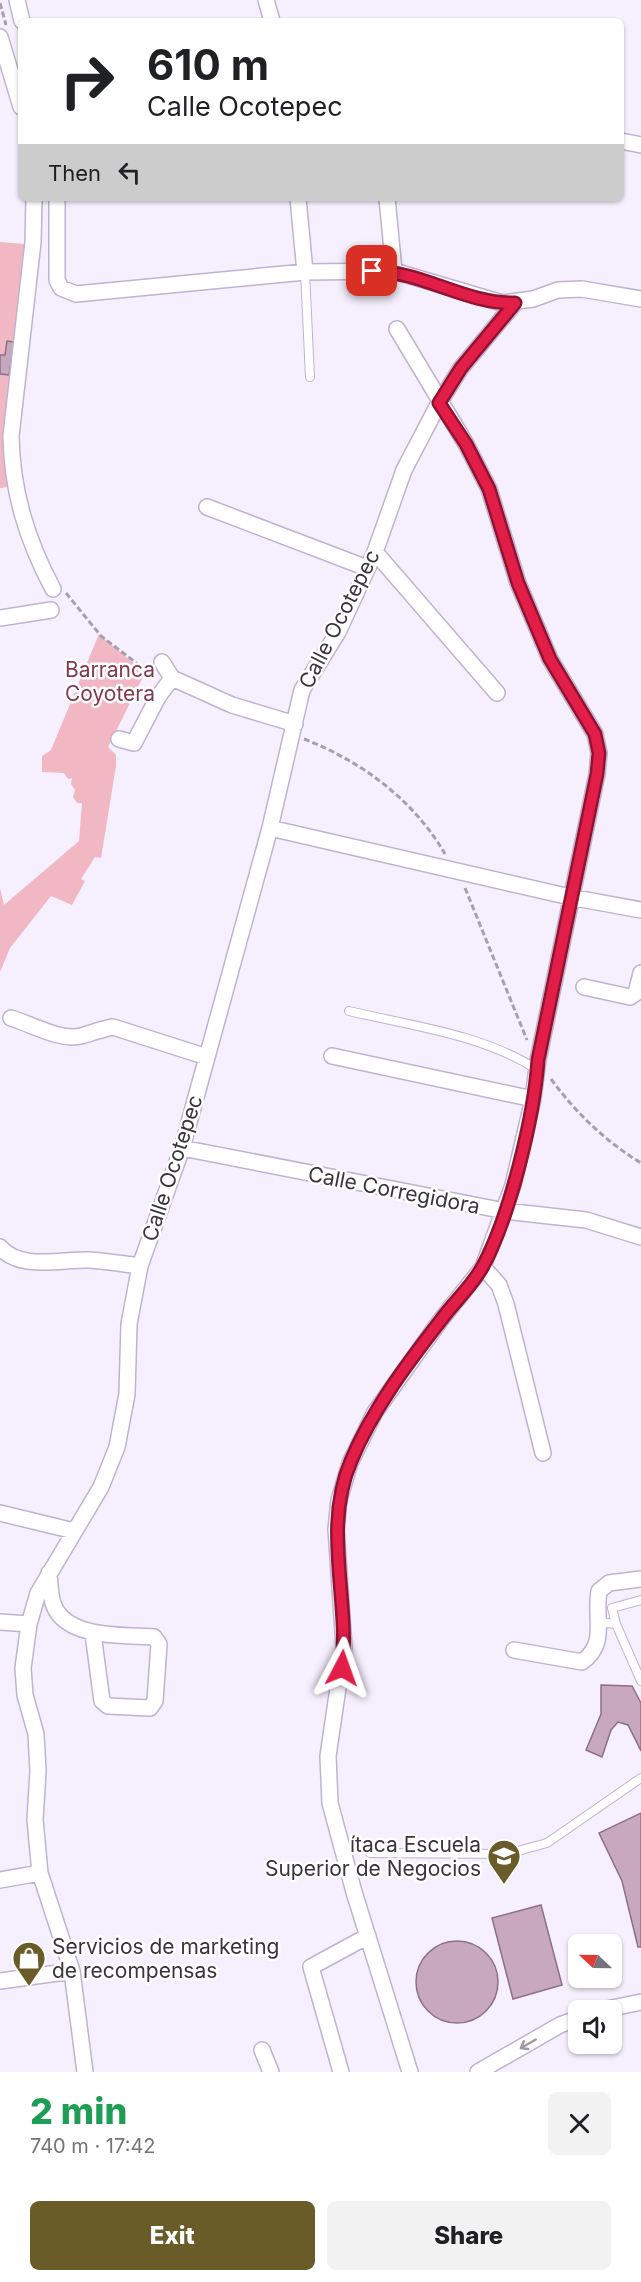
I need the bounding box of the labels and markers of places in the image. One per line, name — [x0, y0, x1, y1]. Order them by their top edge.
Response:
pin — [346, 245, 397, 296]
place label: ítaca Escuela Superior de Negocios — [265, 1832, 481, 1881]
school or university icon: ítaca Escuela Superior de Negocios — [486, 1838, 522, 1885]
place label: Servicios de marketing de recompensas — [52, 1934, 279, 1983]
shop icon: Servicios de marketing de recompensas — [11, 1940, 47, 1987]

